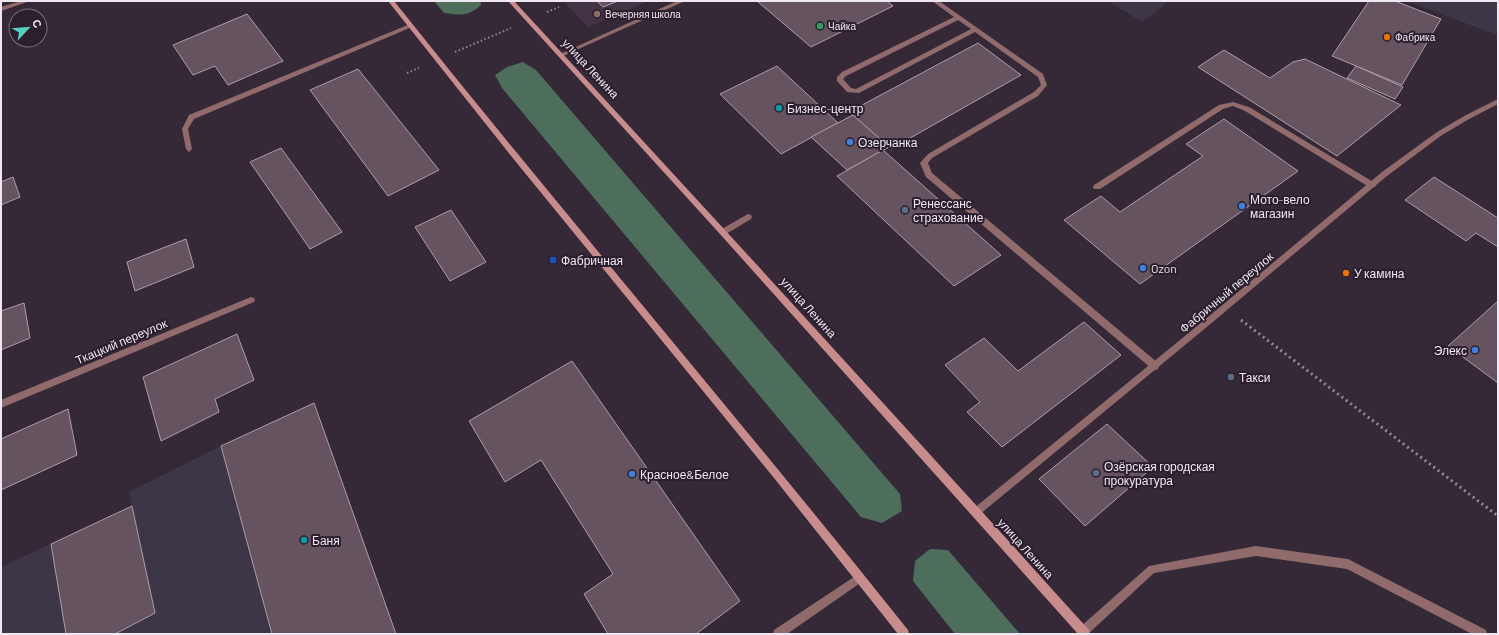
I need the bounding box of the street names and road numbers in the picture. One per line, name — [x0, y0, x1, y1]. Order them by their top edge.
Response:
street label: улица Ленина — [559, 35, 622, 102]
street label: Фабричный переулок — [1176, 248, 1277, 336]
street label: улица Ленина — [777, 274, 840, 341]
street label: Ткацкий переулок — [73, 315, 170, 368]
street label: улица Ленина — [994, 515, 1057, 582]

